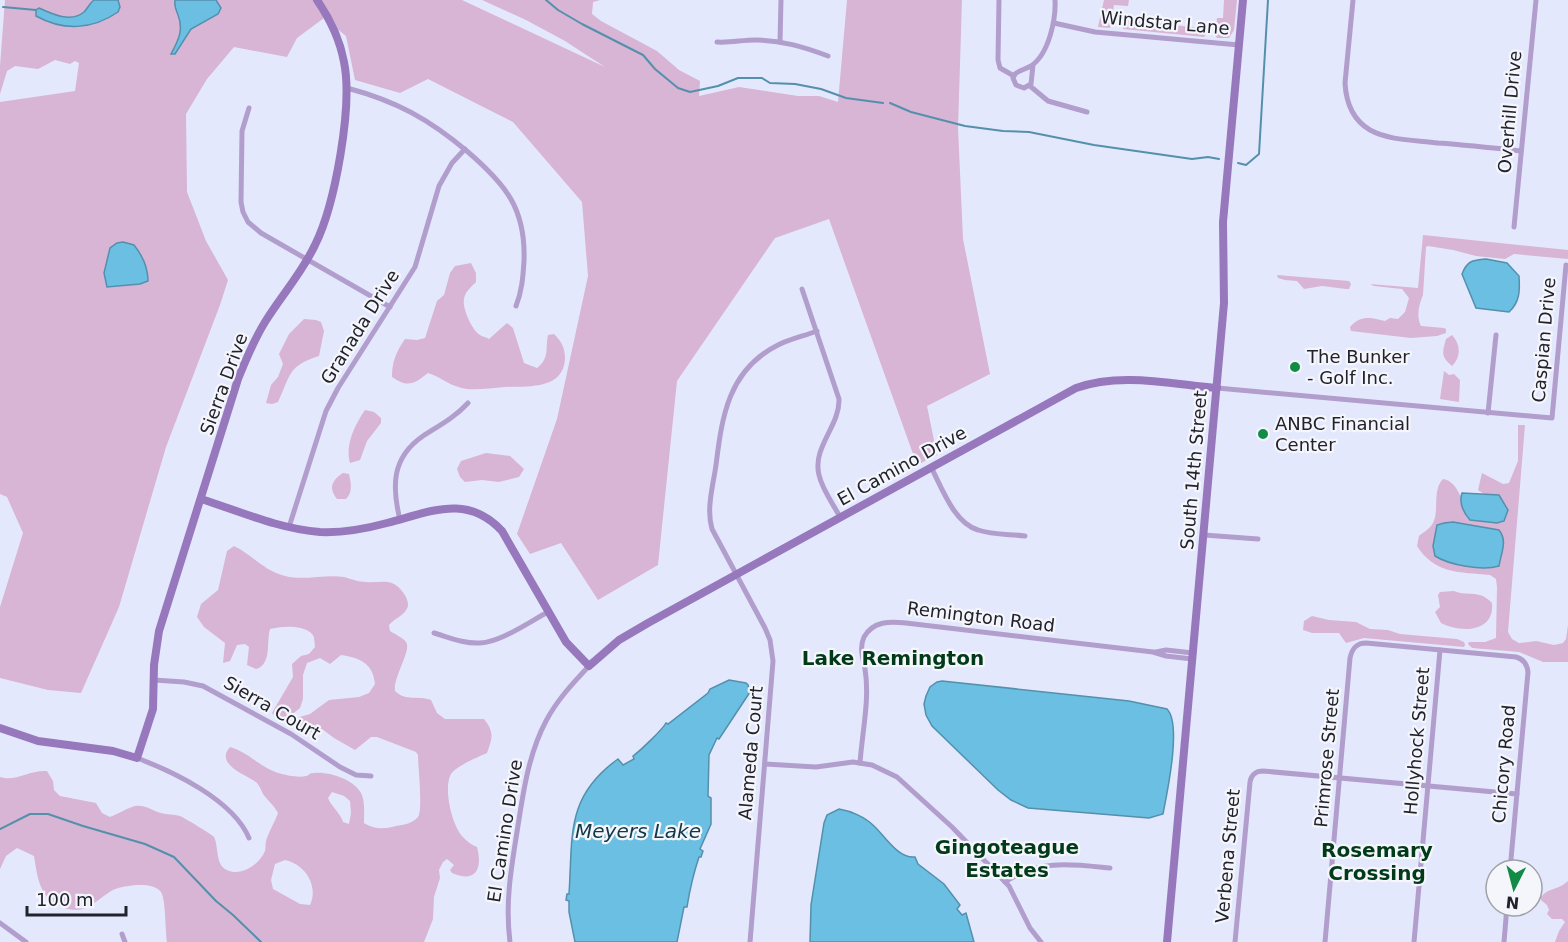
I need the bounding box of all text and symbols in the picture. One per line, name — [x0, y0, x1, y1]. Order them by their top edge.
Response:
street label: Windstar Lane — [1100, 6, 1230, 39]
street label: Overhill Drive — [1494, 50, 1525, 174]
street label: Granada Drive — [316, 266, 403, 388]
street label: Caspian Drive — [1528, 276, 1559, 403]
street label: Sierra Drive — [195, 330, 252, 438]
place label: The Bunker - Golf Inc. — [1306, 346, 1410, 388]
marker: The Bunker - Golf Inc. — [1288, 360, 1302, 374]
street label: South 14th Street — [1176, 389, 1211, 550]
place label: ANBC Financial Center — [1275, 413, 1410, 455]
street label: El Camino Drive — [834, 421, 970, 510]
marker: ANBC Financial Center — [1256, 427, 1270, 441]
street label: Remington Road — [906, 597, 1056, 636]
district label: Lake Remington — [802, 646, 984, 670]
street label: Hollyhock Street — [1400, 666, 1433, 816]
street label: Sierra Court — [220, 671, 324, 744]
street label: Alameda Court — [734, 685, 767, 821]
street label: Primrose Street — [1310, 688, 1343, 828]
street label: Chicory Road — [1488, 704, 1519, 824]
street label: El Camino Drive — [483, 758, 526, 904]
street label: Verbena Street — [1211, 788, 1244, 924]
water label: Meyers Lake — [575, 819, 701, 843]
district label: Gingoteague Estates — [935, 835, 1079, 882]
district label: Rosemary Crossing — [1321, 838, 1433, 885]
north arrow — [1484, 858, 1544, 918]
scale bar — [27, 879, 126, 917]
text: 100 m — [36, 889, 94, 910]
text: N — [1505, 892, 1520, 913]

